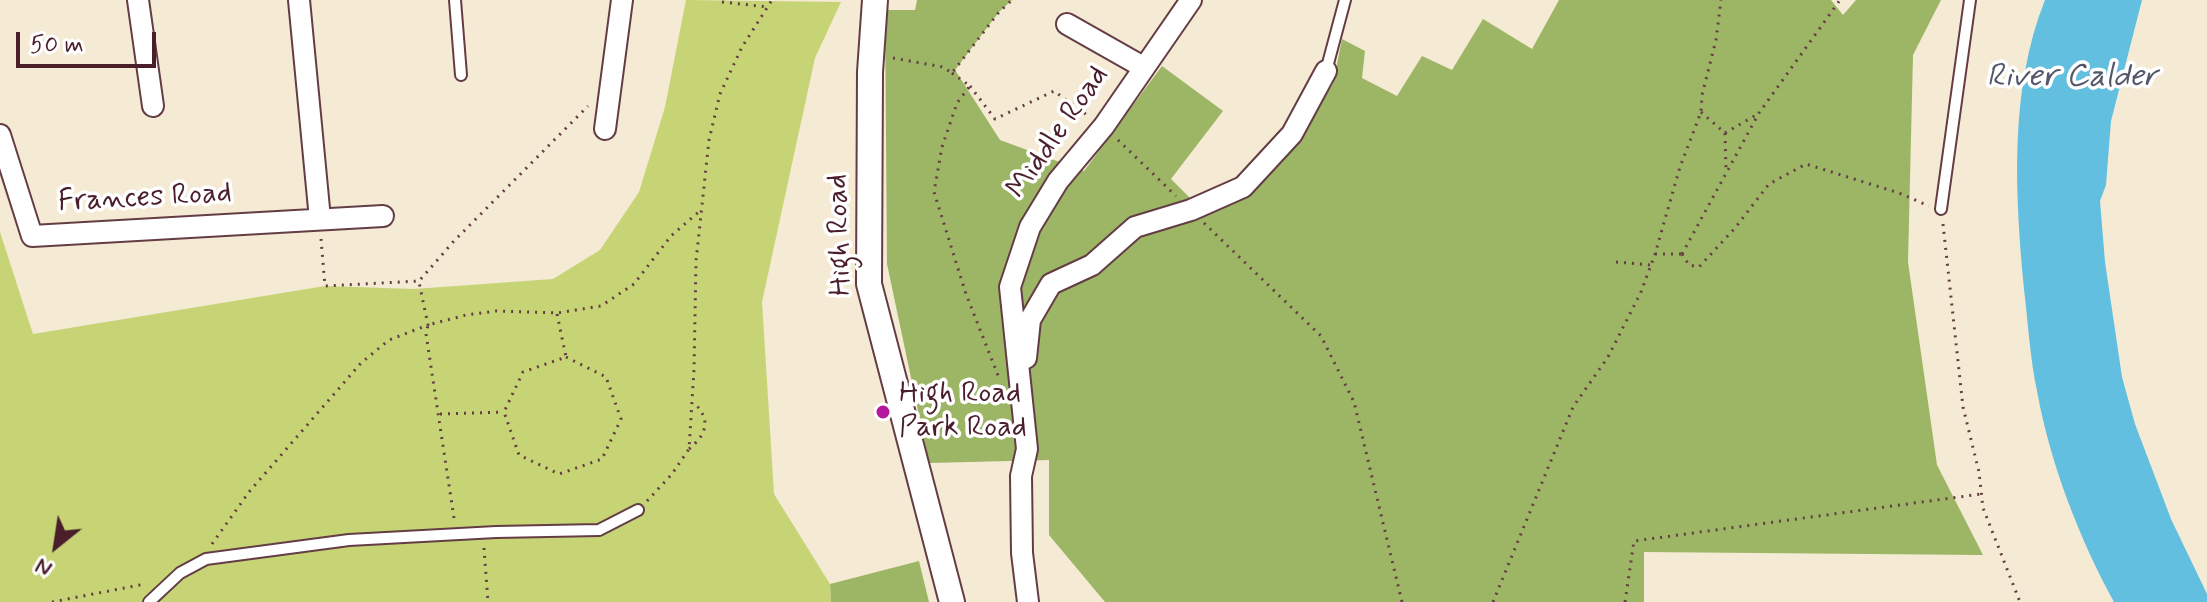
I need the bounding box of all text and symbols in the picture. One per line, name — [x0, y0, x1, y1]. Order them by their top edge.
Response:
scale bar — [20, 16, 160, 66]
text: 50 m — [30, 30, 84, 61]
water label: River Calder — [1986, 59, 2158, 97]
street label: Middle Road — [1000, 60, 1118, 206]
street label: High Road — [821, 173, 861, 297]
street label: Frances Road — [57, 176, 233, 222]
place label: High Road Park Road — [899, 377, 1027, 448]
marker: High Road Park Road — [874, 403, 892, 421]
north arrow — [16, 506, 96, 586]
text: N — [31, 551, 57, 583]

